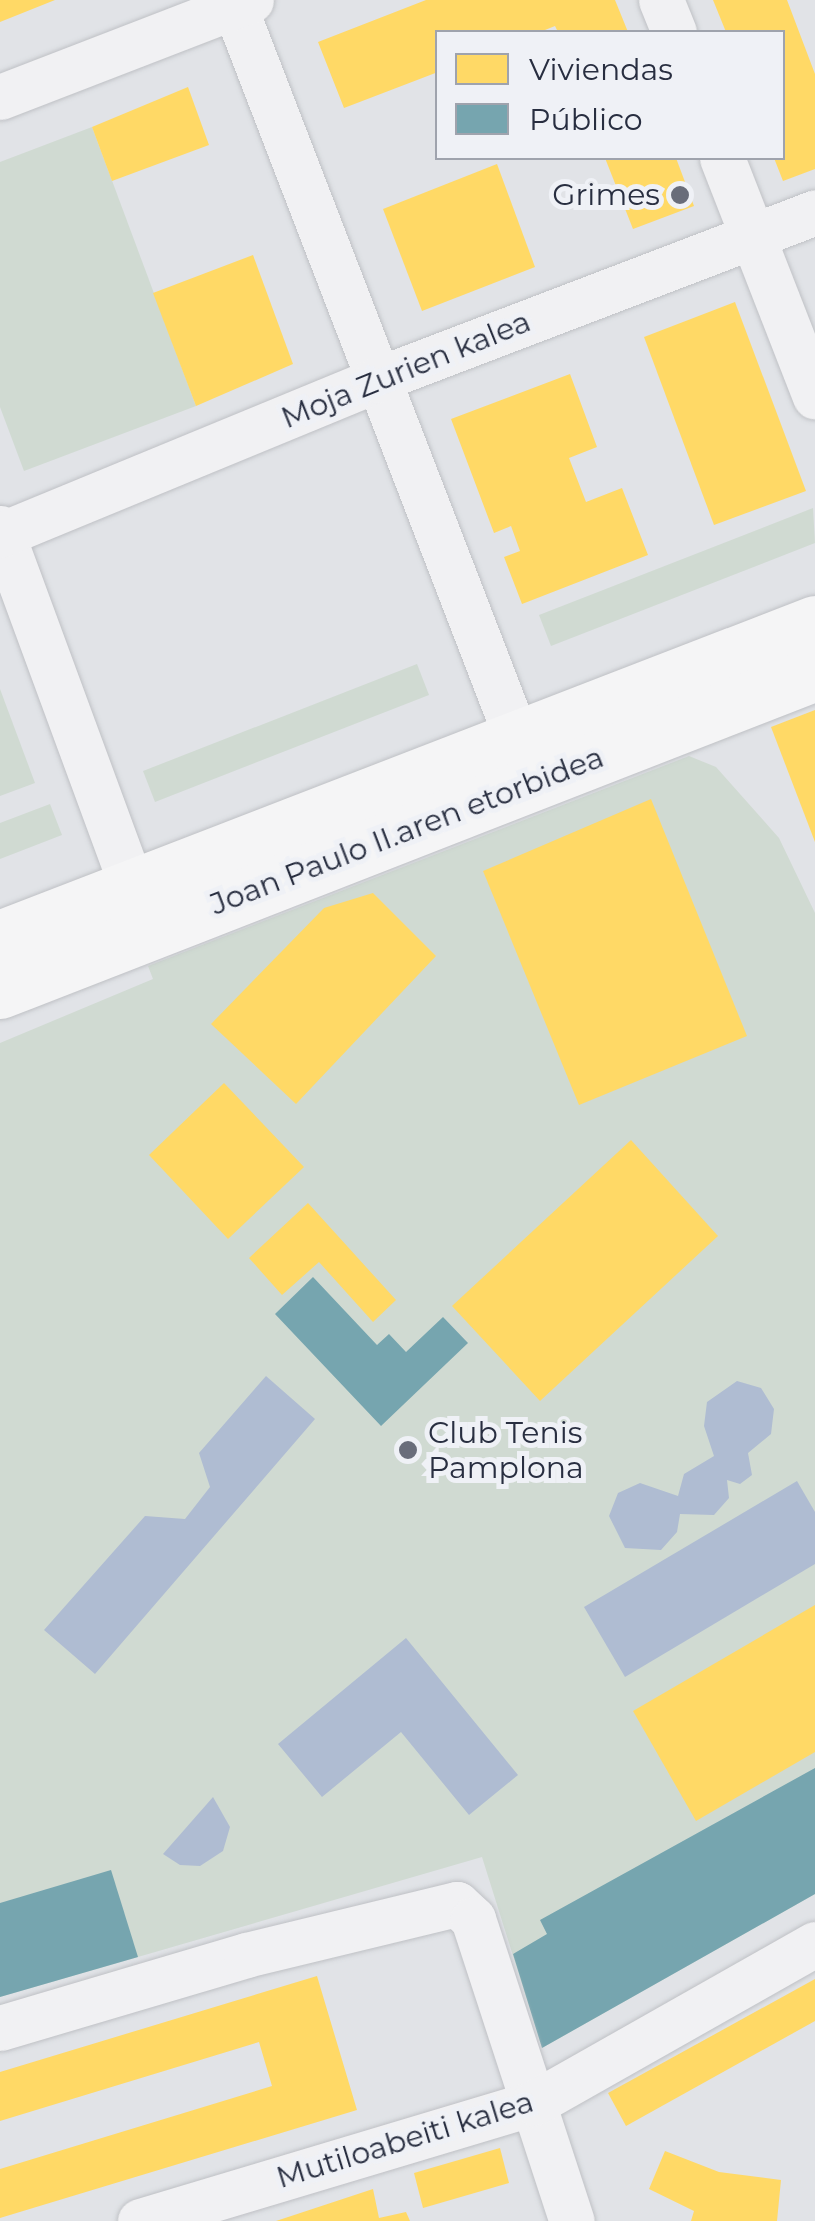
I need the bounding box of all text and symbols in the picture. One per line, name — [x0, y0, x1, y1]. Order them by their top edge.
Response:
legend — [435, 30, 785, 160]
text: Viviendas — [529, 51, 673, 88]
text: Público — [529, 101, 643, 138]
place label: Grimes — [552, 177, 660, 213]
marker: Grimes — [669, 184, 691, 206]
street label: Moja Zurien kalea — [276, 304, 536, 436]
street label: Joan Paulo II.aren etorbidea — [205, 739, 609, 923]
place label: Club Tenis Pamplona — [428, 1415, 584, 1486]
marker: Club Tenis Pamplona — [397, 1439, 419, 1461]
street label: Mutiloabeiti kalea — [272, 2084, 538, 2196]

